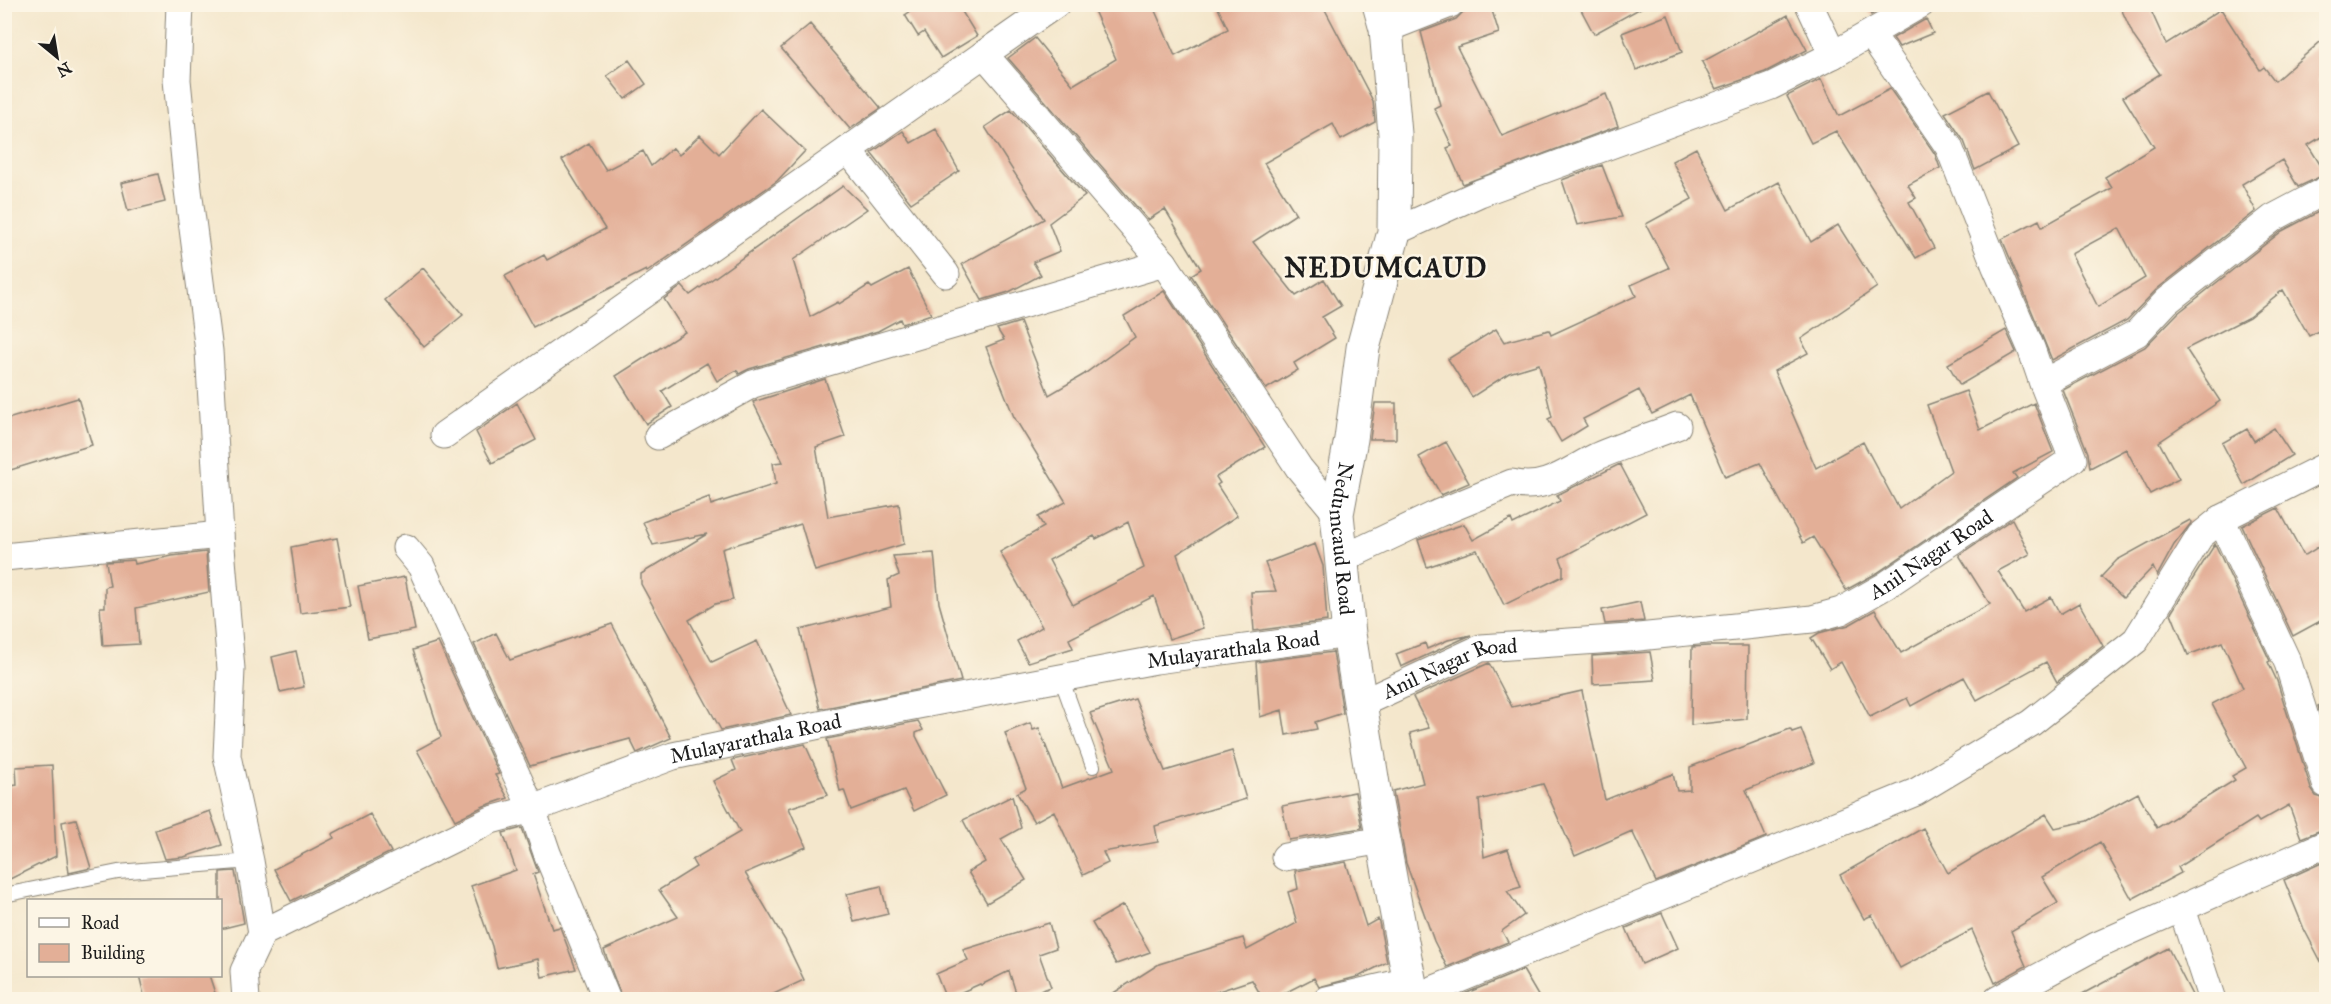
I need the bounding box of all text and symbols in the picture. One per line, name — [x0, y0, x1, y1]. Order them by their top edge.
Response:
north arrow — [27, 27, 87, 87]
text: N — [53, 58, 75, 81]
district label: NEDUMCAUD — [1284, 251, 1488, 284]
street label: Nedumcaud Road — [1324, 460, 1360, 617]
street label: Anil Nagar Road — [1864, 504, 1998, 606]
street label: Mulayarathala Road — [1145, 625, 1322, 674]
street label: Anil Nagar Road — [1377, 633, 1519, 705]
street label: Mulayarathala Road — [668, 708, 844, 769]
legend — [27, 899, 222, 977]
text: Road — [81, 912, 119, 934]
text: Building — [81, 942, 145, 965]

